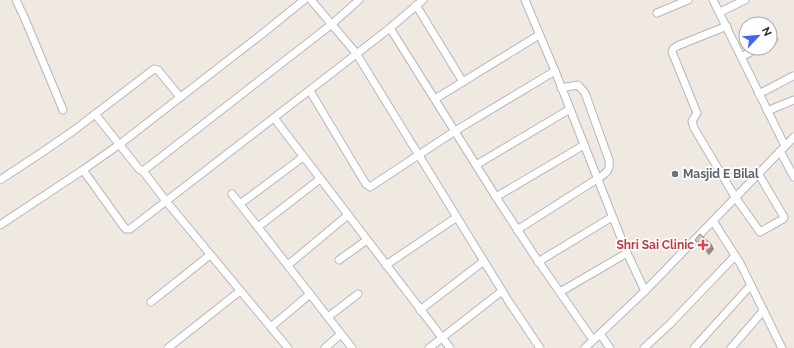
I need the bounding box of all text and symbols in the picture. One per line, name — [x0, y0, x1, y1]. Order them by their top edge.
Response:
north arrow — [738, 16, 778, 56]
text: N — [759, 25, 774, 38]
place label: Masjid E Bilal — [683, 167, 759, 181]
marker: Masjid E Bilal — [670, 169, 680, 179]
place label: Shri Sai Clinic — [617, 238, 694, 252]
marker: Shri Sai Clinic — [697, 239, 709, 251]

